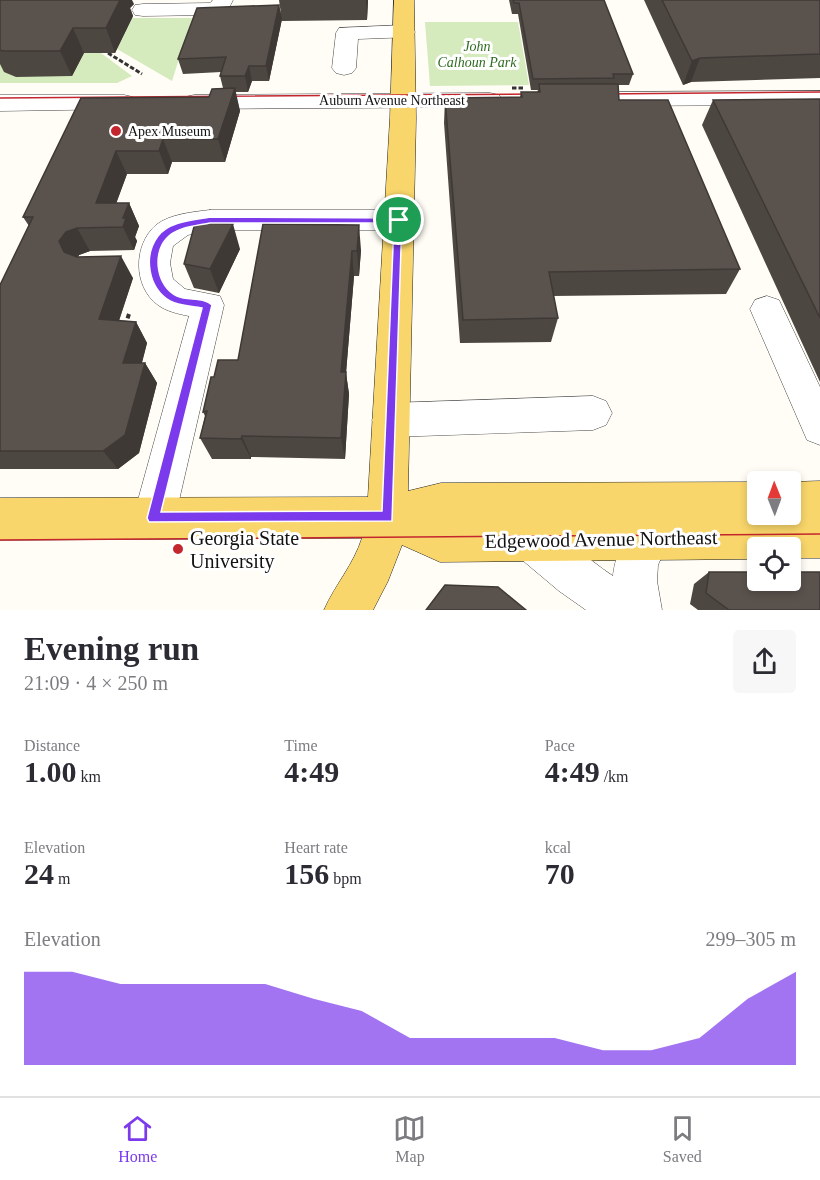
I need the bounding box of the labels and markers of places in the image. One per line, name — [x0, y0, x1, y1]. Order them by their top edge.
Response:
marker: Apex Museum — [109, 124, 123, 138]
place label: Apex Museum — [128, 124, 211, 139]
pin — [373, 194, 424, 245]
place label: Georgia State University — [190, 527, 299, 573]
marker: Georgia State University — [171, 542, 185, 556]

